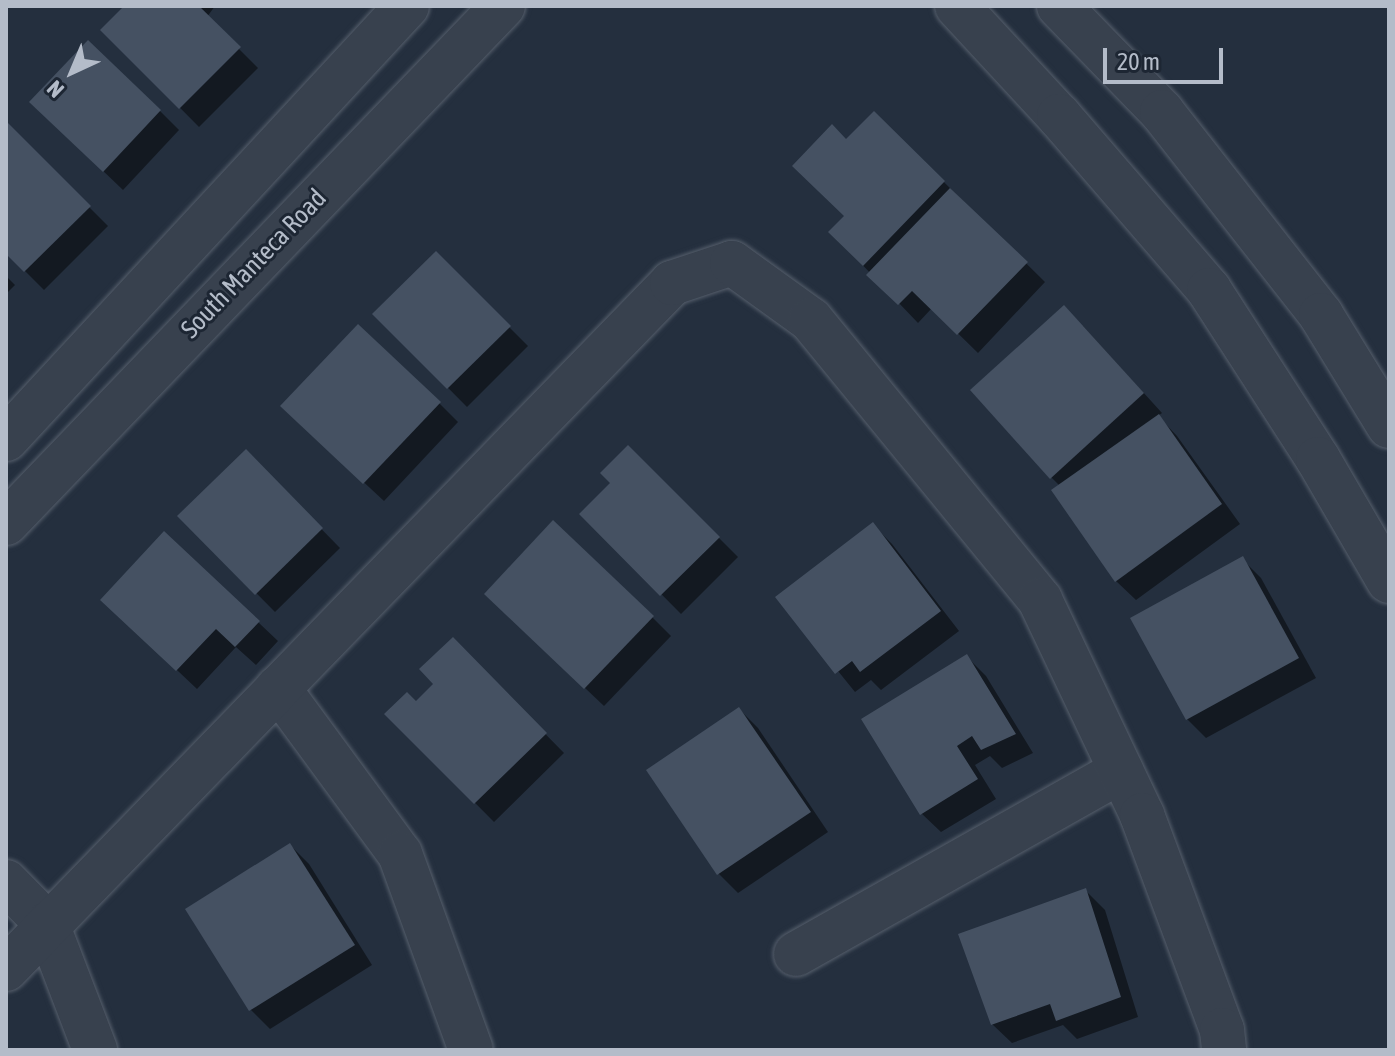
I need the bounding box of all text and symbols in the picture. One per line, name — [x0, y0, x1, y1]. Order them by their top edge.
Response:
north arrow — [32, 32, 112, 112]
scale bar — [1107, 32, 1227, 82]
text: 20 m — [1117, 48, 1160, 75]
text: N — [42, 75, 69, 103]
street label: South Manteca Road — [175, 183, 333, 345]

